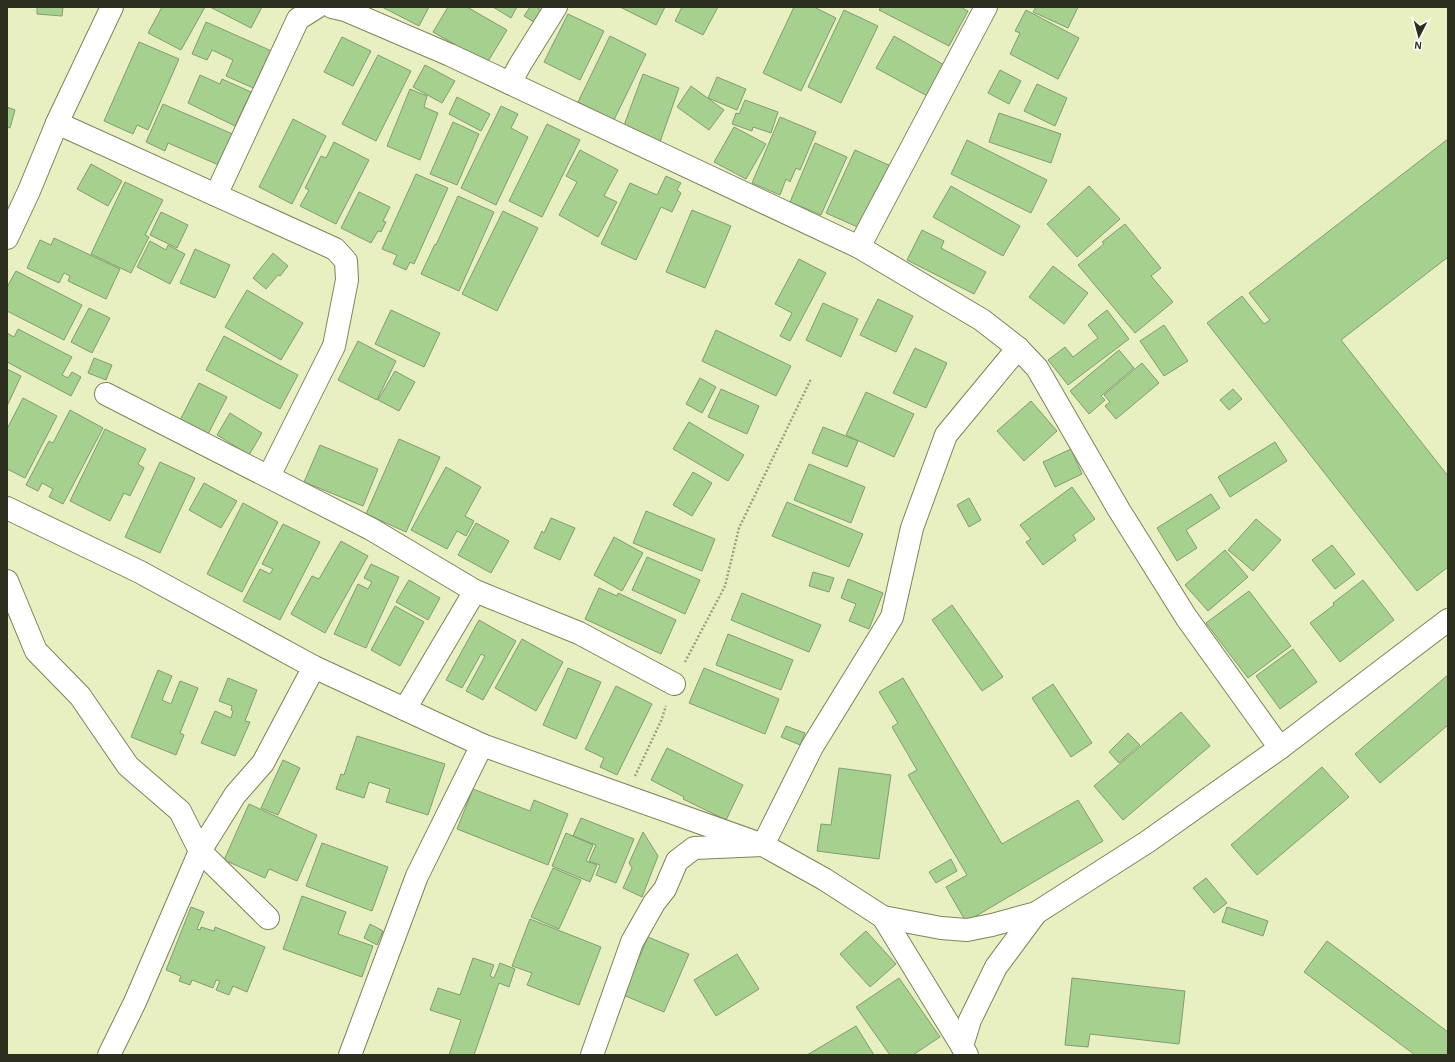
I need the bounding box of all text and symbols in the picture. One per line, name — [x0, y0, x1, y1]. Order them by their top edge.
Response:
north arrow — [1399, 16, 1439, 56]
text: N — [1414, 40, 1422, 51]

